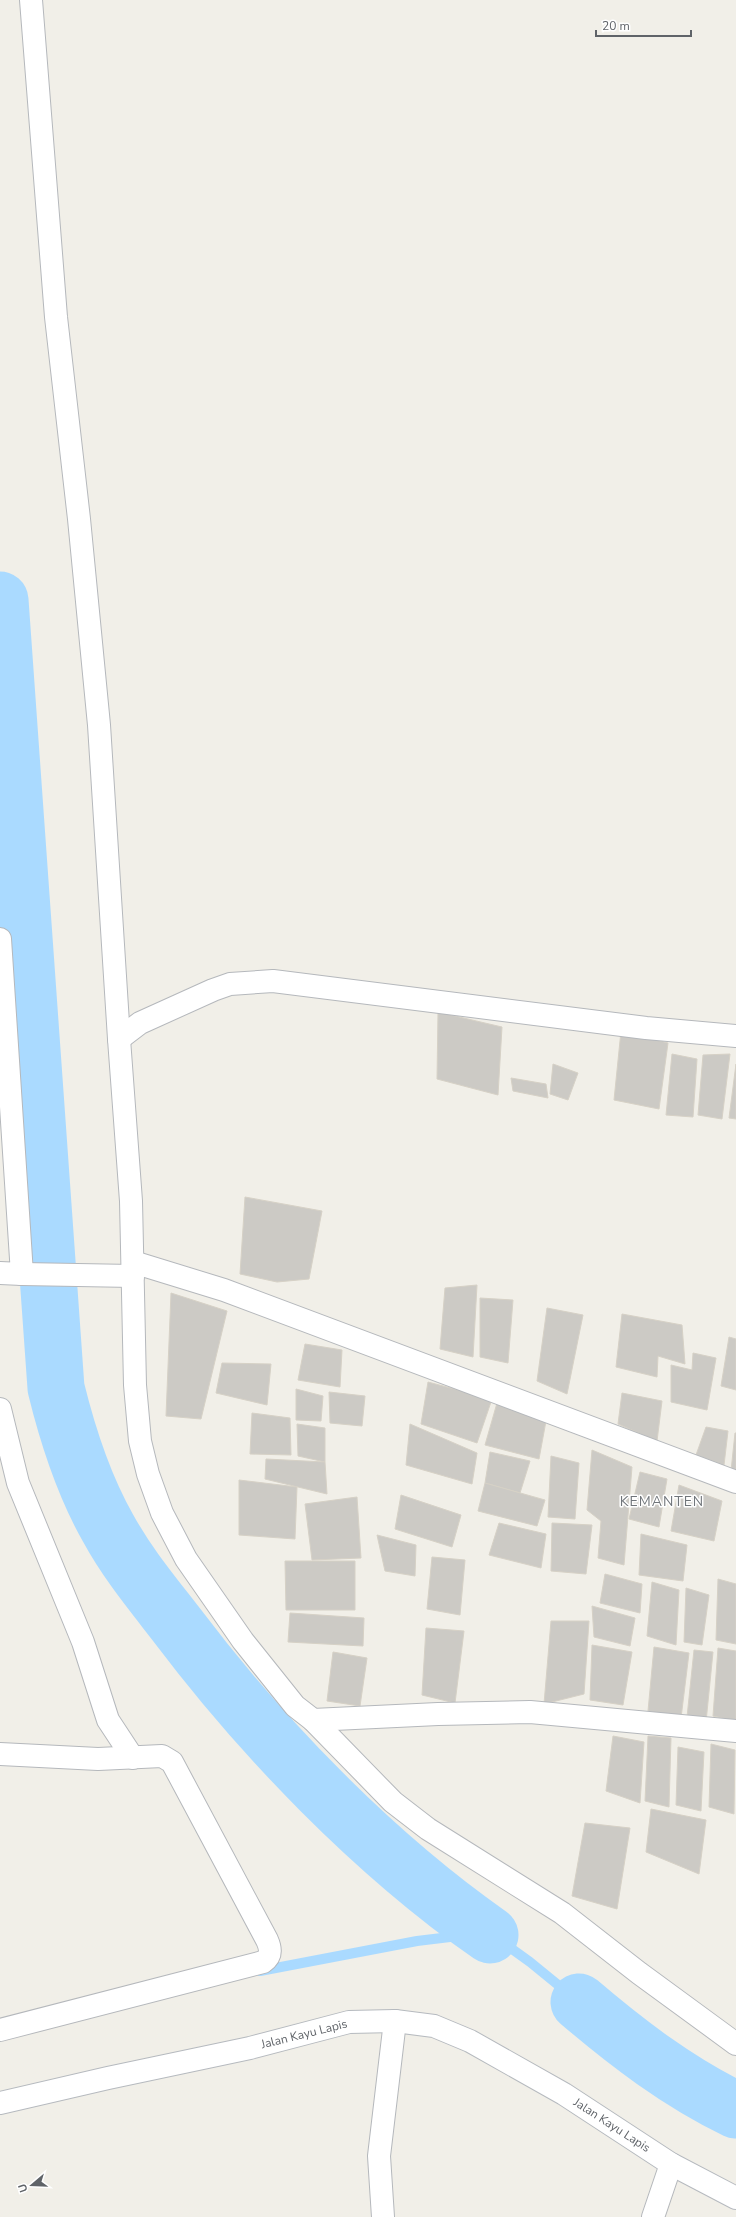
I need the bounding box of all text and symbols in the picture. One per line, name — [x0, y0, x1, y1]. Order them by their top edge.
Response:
scale bar — [596, 12, 691, 38]
text: 20 m — [602, 18, 630, 34]
district label: KEMANTEN — [620, 1492, 704, 1511]
street label: Jalan Kayu Lapis — [258, 2016, 349, 2053]
street label: Jalan Kayu Lapis — [570, 2094, 654, 2156]
north arrow — [12, 2165, 52, 2205]
text: U — [15, 2182, 31, 2194]

